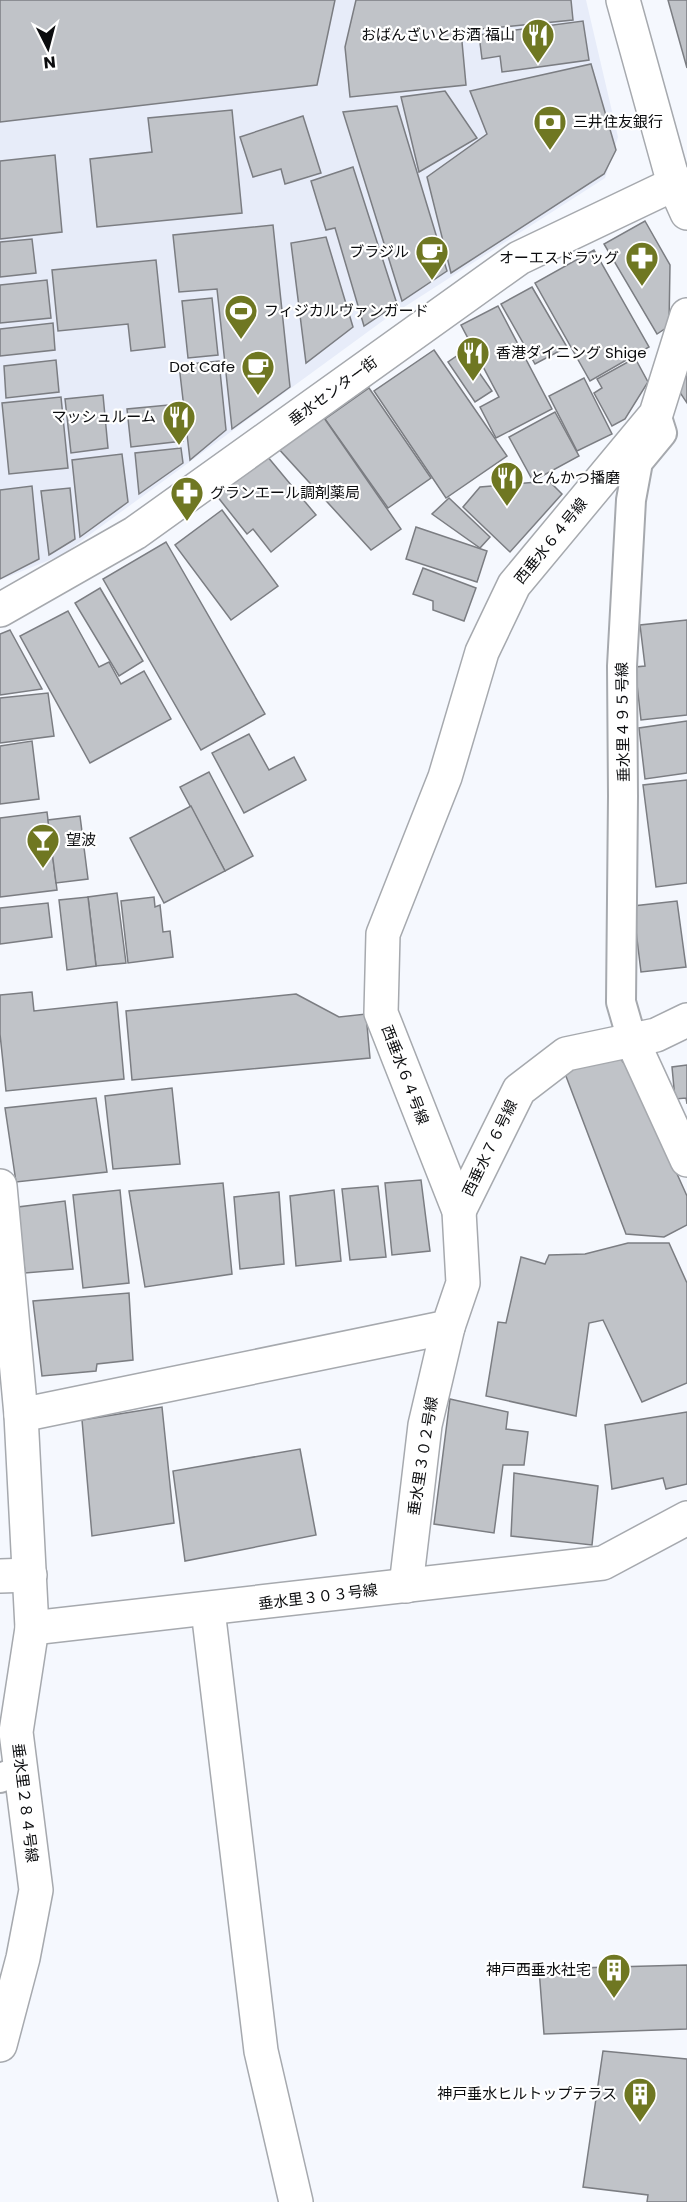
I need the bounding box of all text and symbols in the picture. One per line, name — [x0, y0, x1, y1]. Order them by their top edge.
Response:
restaurant icon: おばんざいとお酒 福山 — [520, 17, 556, 64]
north arrow — [18, 18, 78, 78]
place label: おばんざいとお酒 福山 — [361, 24, 515, 45]
text: N — [42, 50, 57, 74]
bank icon: 三井住友銀行 — [532, 104, 568, 151]
place label: 三井住友銀行 — [573, 111, 663, 132]
cafe icon: ブラジル — [414, 234, 450, 281]
pharmacy icon: オーエスドラッグ — [624, 240, 660, 287]
place label: ブラジル — [349, 241, 409, 262]
place label: オーエスドラッグ — [499, 247, 619, 268]
sports icon: フィジカルヴァンガード — [223, 293, 259, 340]
place label: フィジカルヴァンガード — [264, 300, 429, 321]
restaurant icon: 香港ダイニング Shige — [455, 335, 491, 382]
place label: 香港ダイニング Shige — [496, 342, 647, 363]
cafe icon: Dot Cafe — [240, 349, 276, 396]
street label: 垂水センター街 — [284, 351, 381, 430]
place label: Dot Cafe — [169, 356, 235, 377]
restaurant icon: マッシュルーム — [161, 399, 197, 446]
place label: マッシュルーム — [51, 406, 156, 427]
restaurant icon: とんかつ播磨 — [489, 460, 525, 507]
place label: とんかつ播磨 — [530, 467, 620, 488]
pharmacy icon: グランエール調剤薬局 — [169, 475, 205, 522]
place label: グランエール調剤薬局 — [210, 482, 360, 503]
street label: 西垂水６４号線 — [509, 493, 592, 588]
street label: 垂水里４９５号線 — [611, 662, 634, 782]
bar icon: 望波 — [25, 822, 61, 869]
place label: 望波 — [66, 829, 96, 850]
street label: 西垂水６４号線 — [377, 1022, 434, 1128]
street label: 西垂水７６号線 — [457, 1096, 522, 1200]
street label: 垂水里３０２号線 — [403, 1395, 442, 1517]
street label: 垂水里３０３号線 — [257, 1579, 379, 1614]
street label: 垂水里２８４号線 — [8, 1742, 43, 1864]
building icon: 神戸西垂水社宅 — [596, 1952, 632, 1999]
place label: 神戸西垂水社宅 — [486, 1959, 591, 1980]
building icon: 神戸垂水ヒルトップテラス — [622, 2076, 658, 2123]
place label: 神戸垂水ヒルトップテラス — [437, 2083, 617, 2104]

